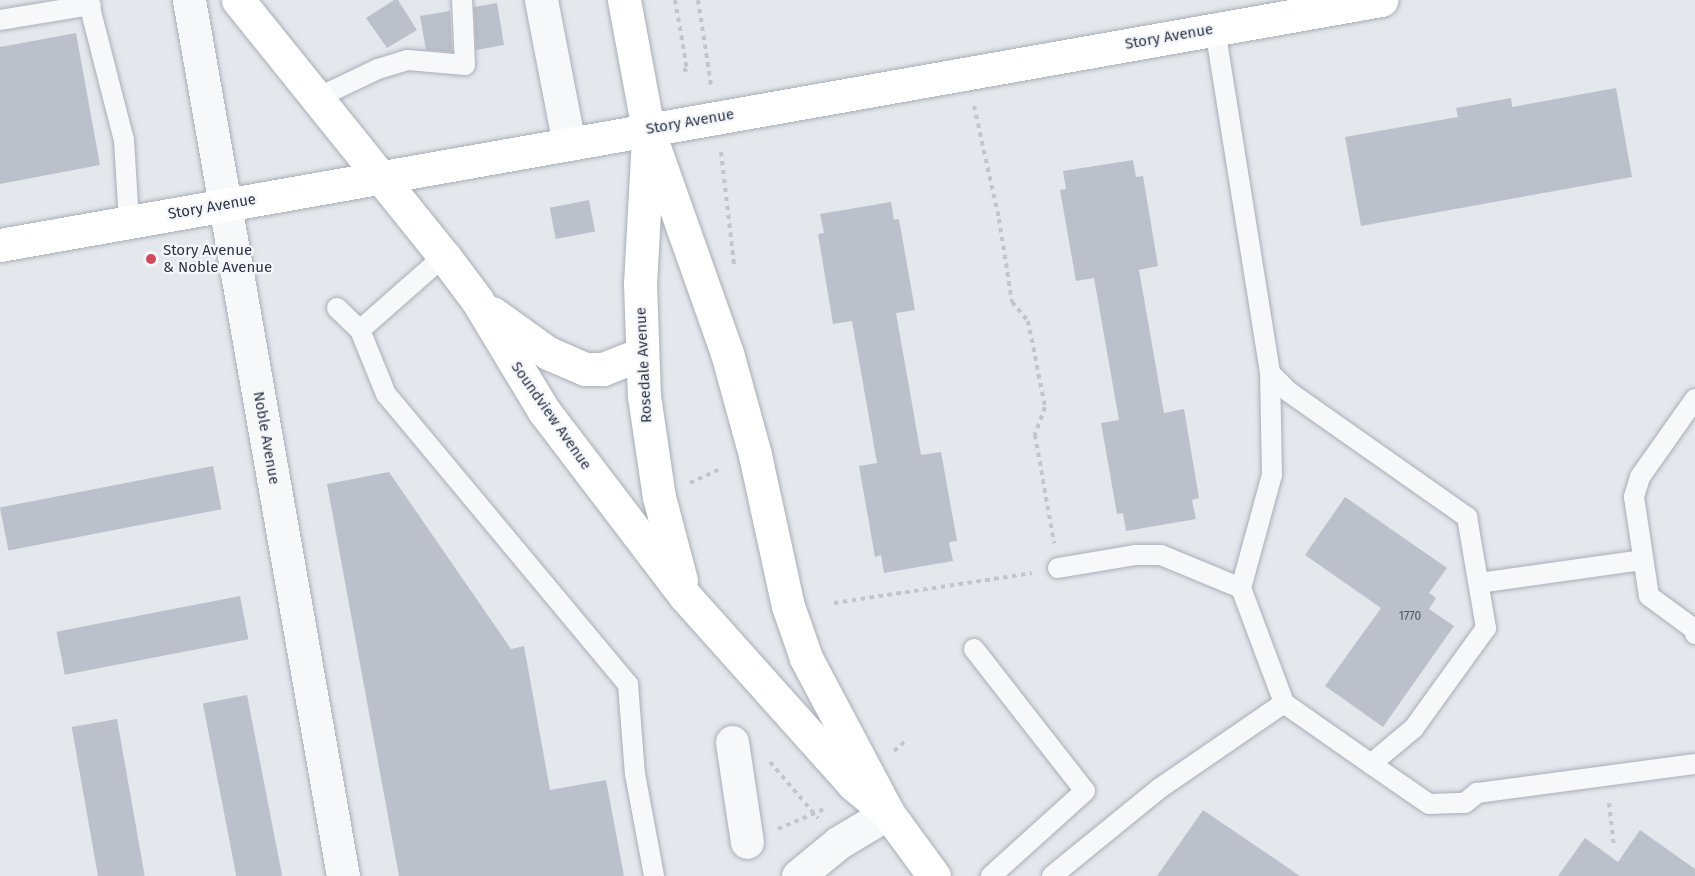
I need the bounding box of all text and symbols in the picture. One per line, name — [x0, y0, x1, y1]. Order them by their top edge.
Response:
street label: Story Avenue — [1124, 20, 1214, 54]
street label: Story Avenue — [645, 105, 735, 139]
street label: Story Avenue — [167, 190, 257, 224]
place label: Story Avenue & Noble Avenue — [163, 241, 272, 276]
marker: Story Avenue & Noble Avenue — [144, 252, 158, 266]
street label: Rosedale Avenue — [632, 307, 656, 423]
street label: Soundview Avenue — [507, 359, 595, 473]
street label: Noble Avenue — [249, 390, 283, 486]
house number: 1770 — [1399, 610, 1421, 624]

